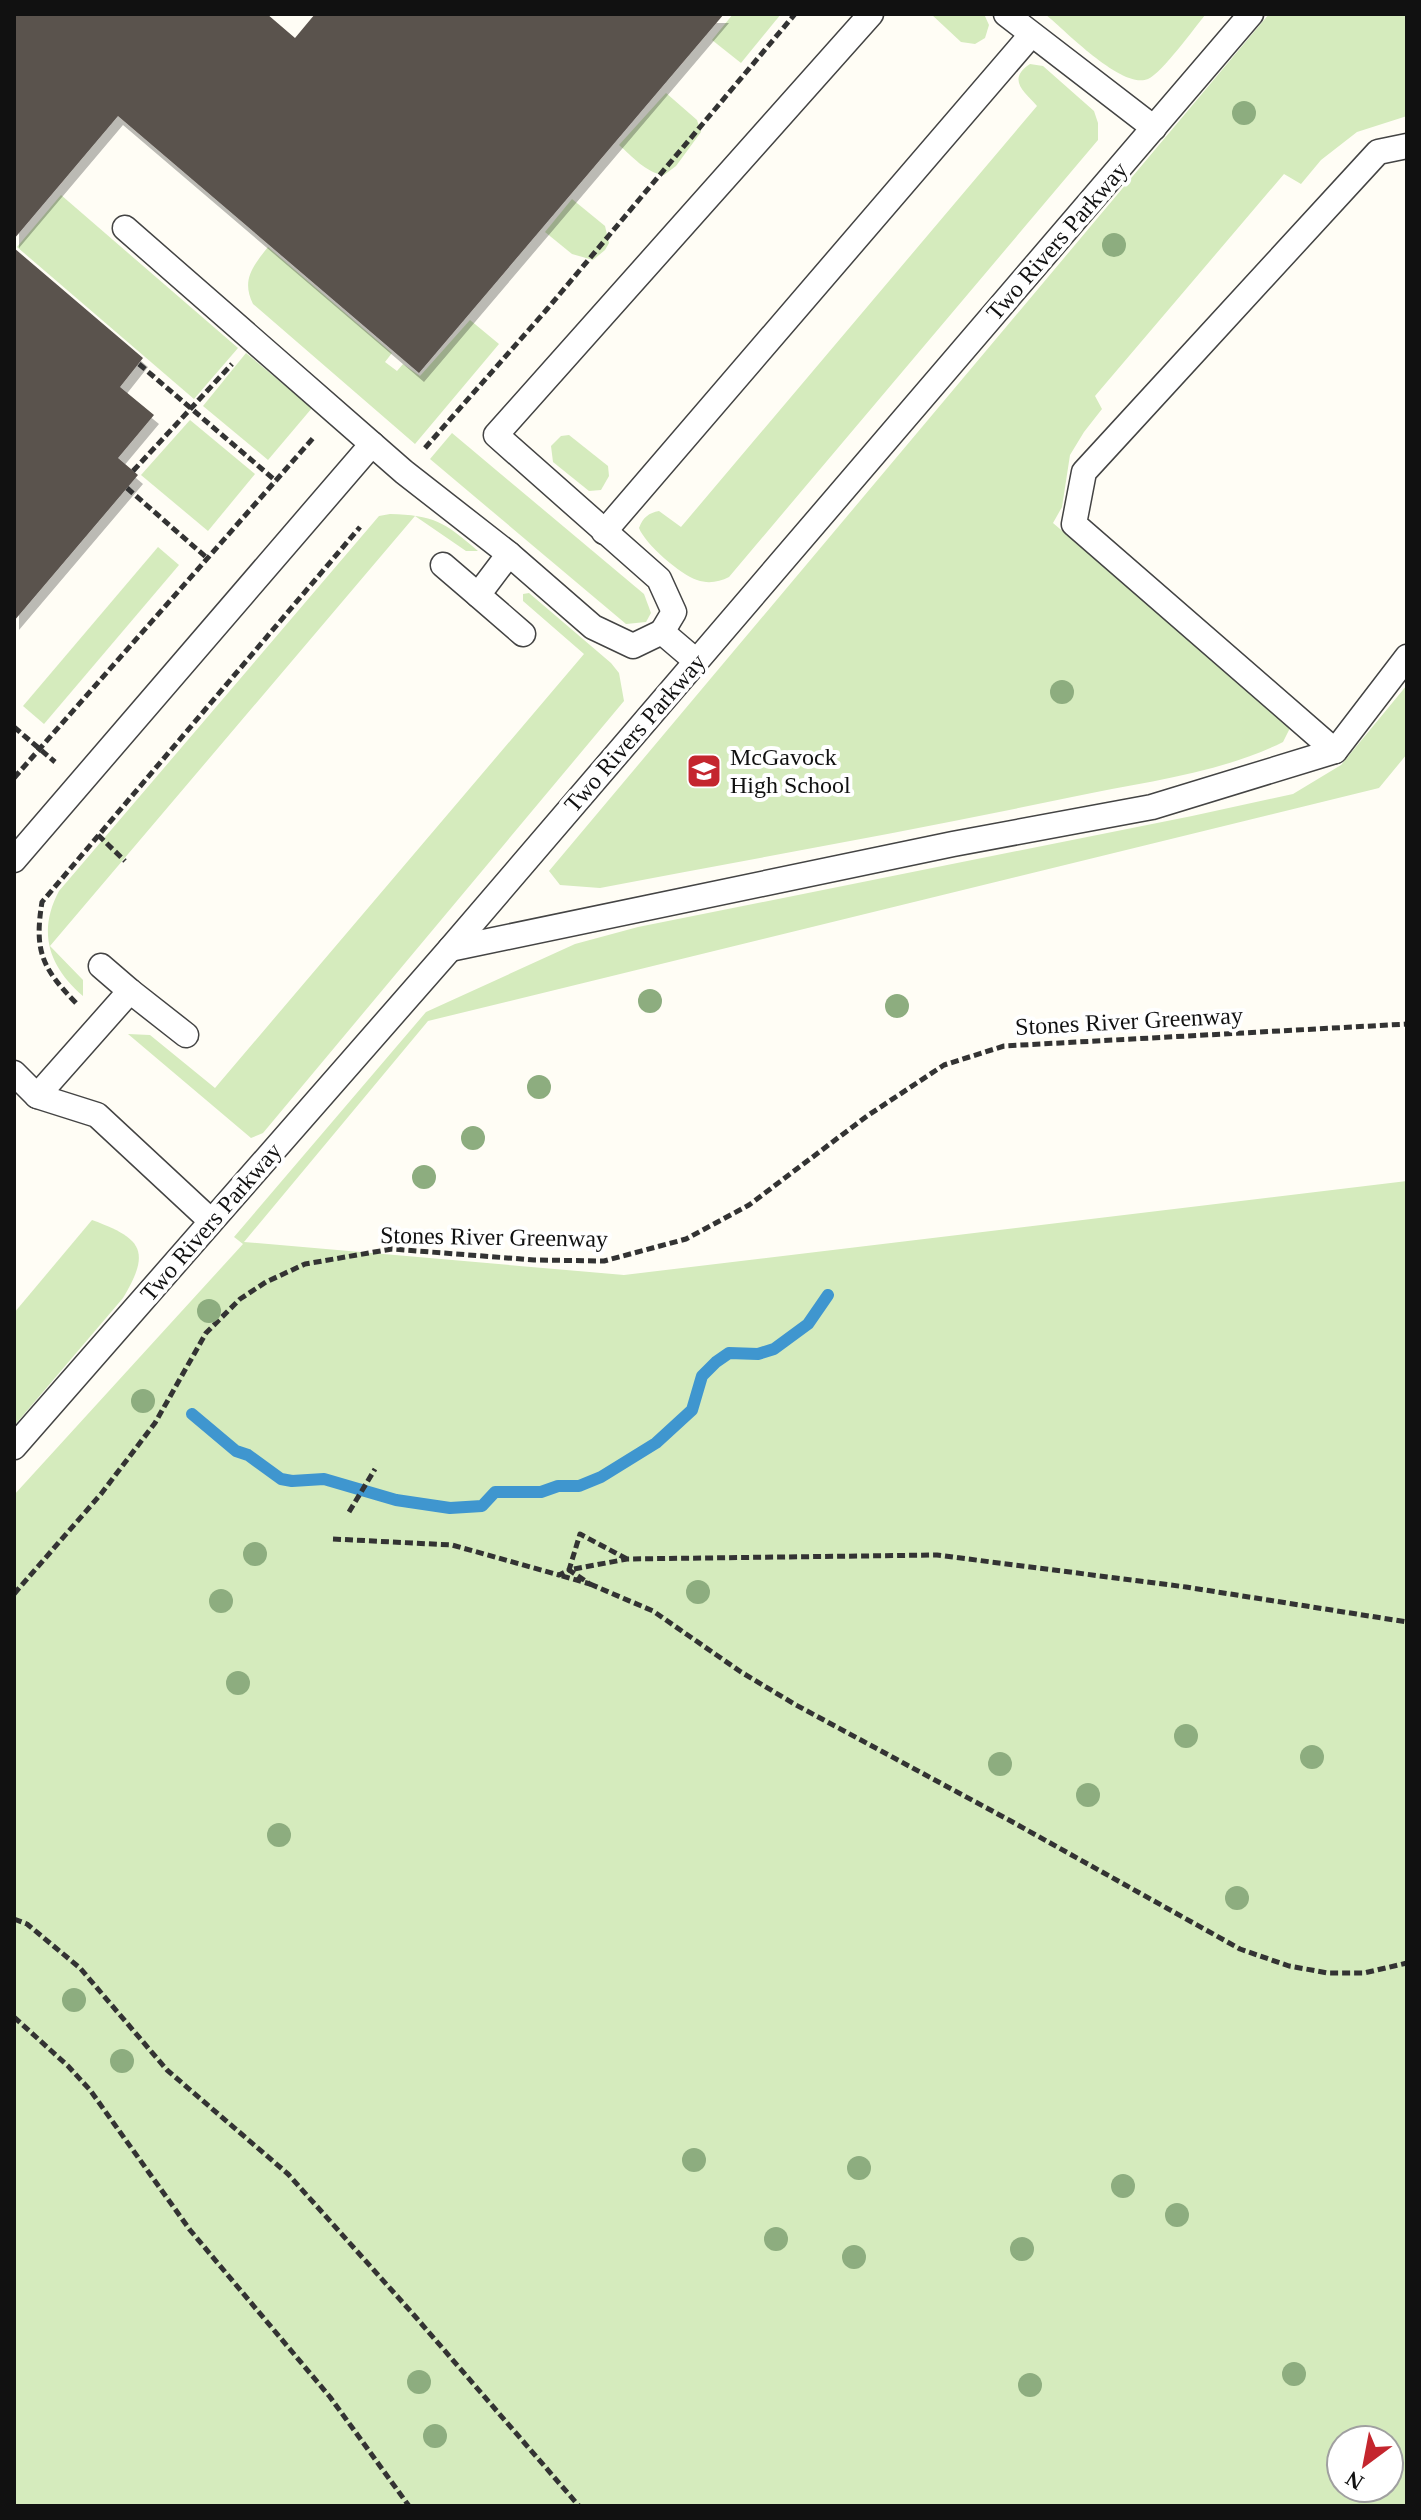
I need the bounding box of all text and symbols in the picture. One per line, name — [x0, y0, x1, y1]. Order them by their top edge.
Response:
street label: Two Rivers Parkway — [981, 157, 1133, 325]
street label: Two Rivers Parkway — [559, 649, 711, 817]
place label: McGavock High School — [730, 744, 851, 798]
school or university icon: McGavock High School — [685, 752, 723, 790]
street label: Stones River Greenway — [1014, 1002, 1244, 1040]
street label: Two Rivers Parkway — [135, 1138, 287, 1306]
street label: Stones River Greenway — [380, 1222, 608, 1252]
north arrow — [1325, 2424, 1405, 2504]
text: N — [1341, 2466, 1368, 2495]

